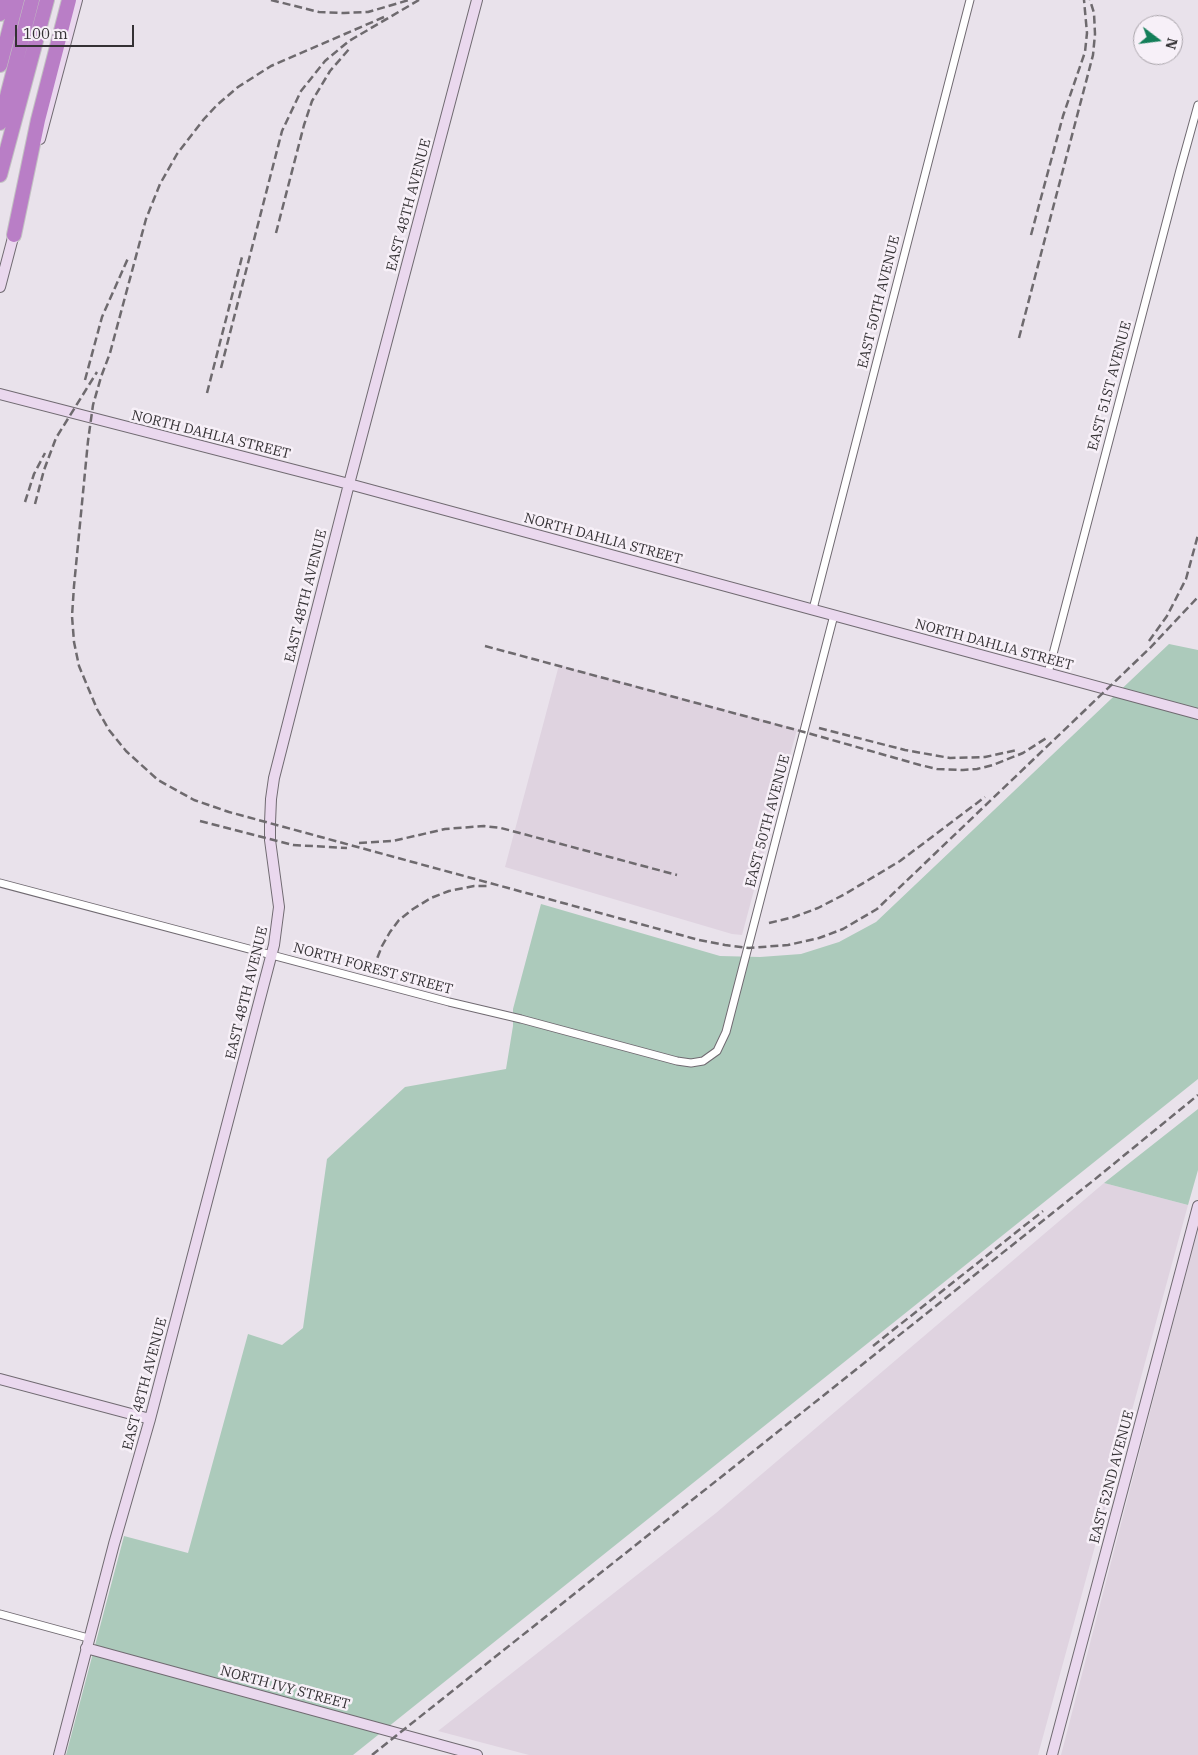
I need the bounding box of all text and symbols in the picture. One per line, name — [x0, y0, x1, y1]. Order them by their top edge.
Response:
scale bar — [18, 15, 136, 47]
north arrow — [1133, 15, 1183, 65]
text: 100 m — [23, 24, 68, 43]
text: N — [1161, 36, 1182, 51]
street label: EAST 48TH AVENUE — [383, 137, 435, 273]
street label: EAST 50TH AVENUE — [854, 234, 904, 370]
street label: EAST 51ST AVENUE — [1085, 319, 1135, 453]
street label: NORTH DAHLIA STREET — [130, 407, 292, 463]
street label: NORTH DAHLIA STREET — [522, 510, 684, 568]
street label: EAST 48TH AVENUE — [281, 528, 331, 664]
street label: NORTH DAHLIA STREET — [913, 616, 1075, 674]
street label: EAST 50TH AVENUE — [742, 753, 794, 889]
street label: EAST 48TH AVENUE — [222, 925, 272, 1061]
street label: NORTH FOREST STREET — [291, 940, 455, 998]
street label: EAST 48TH AVENUE — [119, 1316, 171, 1452]
street label: EAST 52ND AVENUE — [1086, 1409, 1138, 1545]
street label: NORTH IVY STREET — [218, 1663, 352, 1713]

